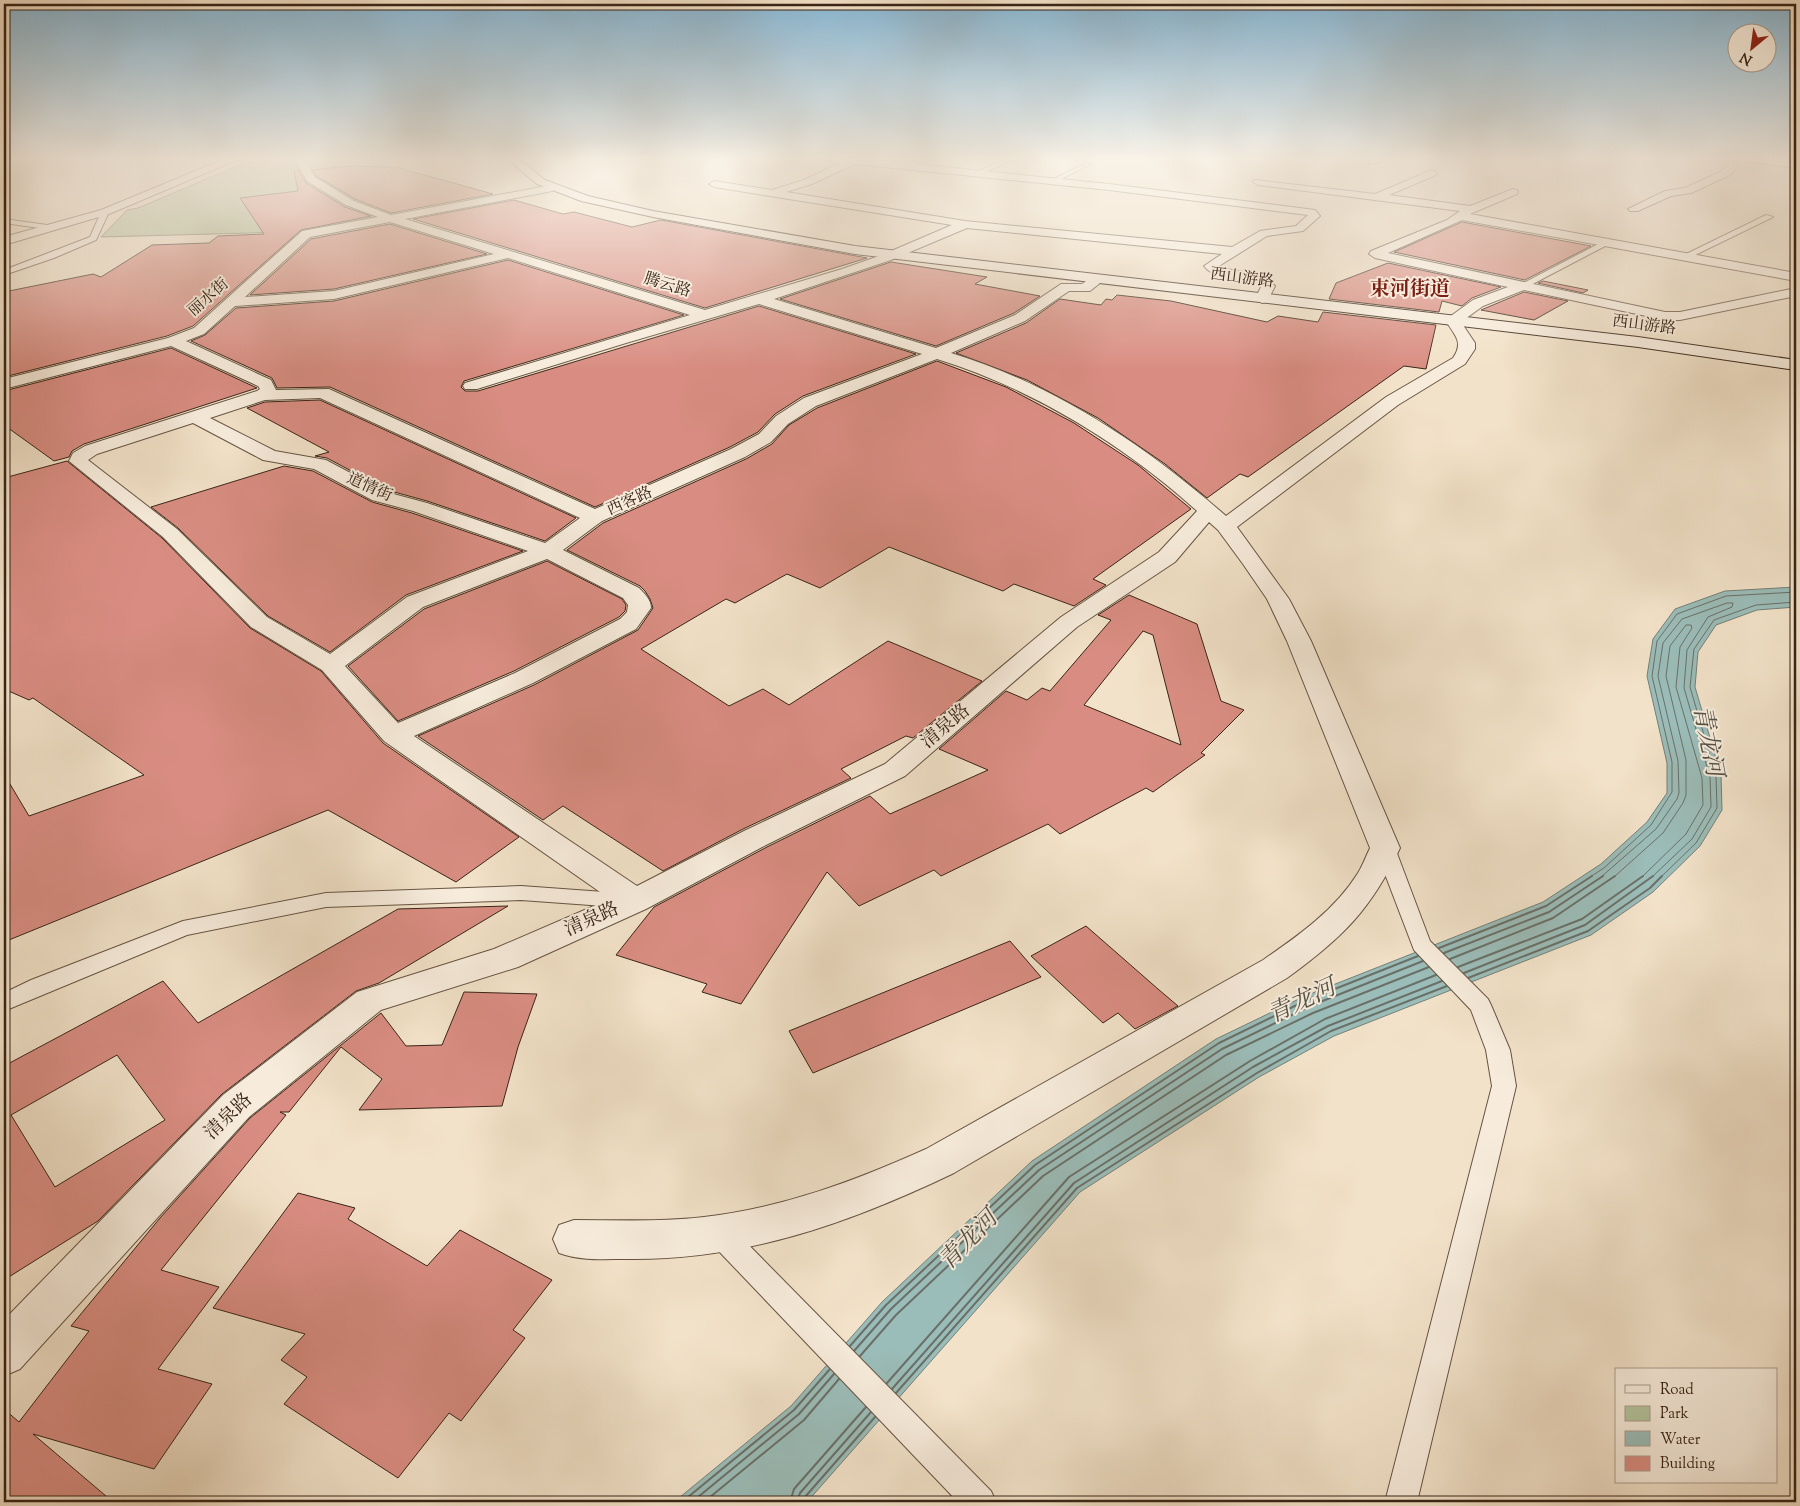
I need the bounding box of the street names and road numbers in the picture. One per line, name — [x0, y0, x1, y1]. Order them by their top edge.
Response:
street label: 西山游路 — [1209, 264, 1275, 294]
street label: 腾云路 — [641, 268, 693, 304]
street label: 丽水街 — [183, 274, 235, 322]
street label: 西山游路 — [1611, 311, 1677, 341]
street label: 道情街 — [342, 468, 396, 508]
street label: 西客路 — [603, 482, 657, 522]
street label: 清泉路 — [915, 698, 977, 756]
street label: 清泉路 — [560, 896, 624, 944]
street label: 清泉路 — [199, 1087, 259, 1147]

